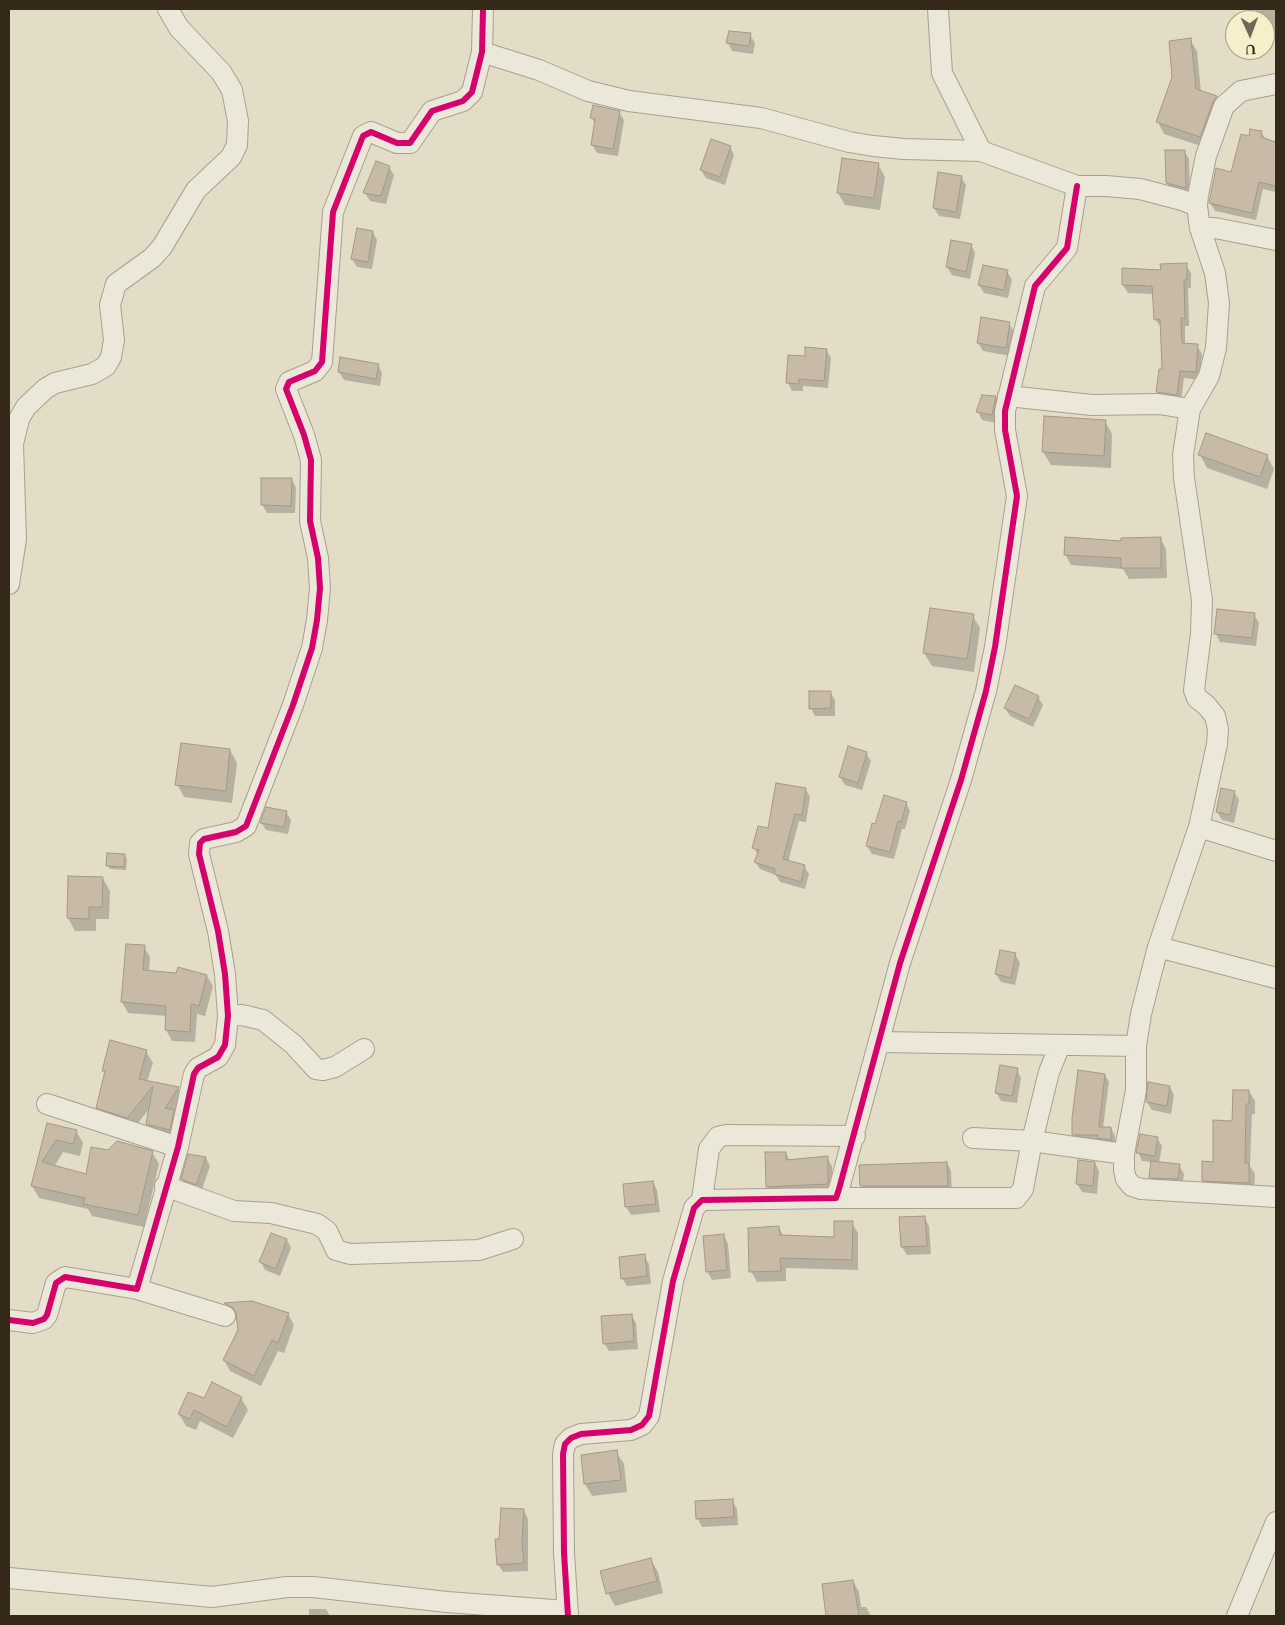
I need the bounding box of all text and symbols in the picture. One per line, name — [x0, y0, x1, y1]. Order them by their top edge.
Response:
north arrow — [1225, 10, 1275, 60]
text: U — [1244, 39, 1257, 60]

